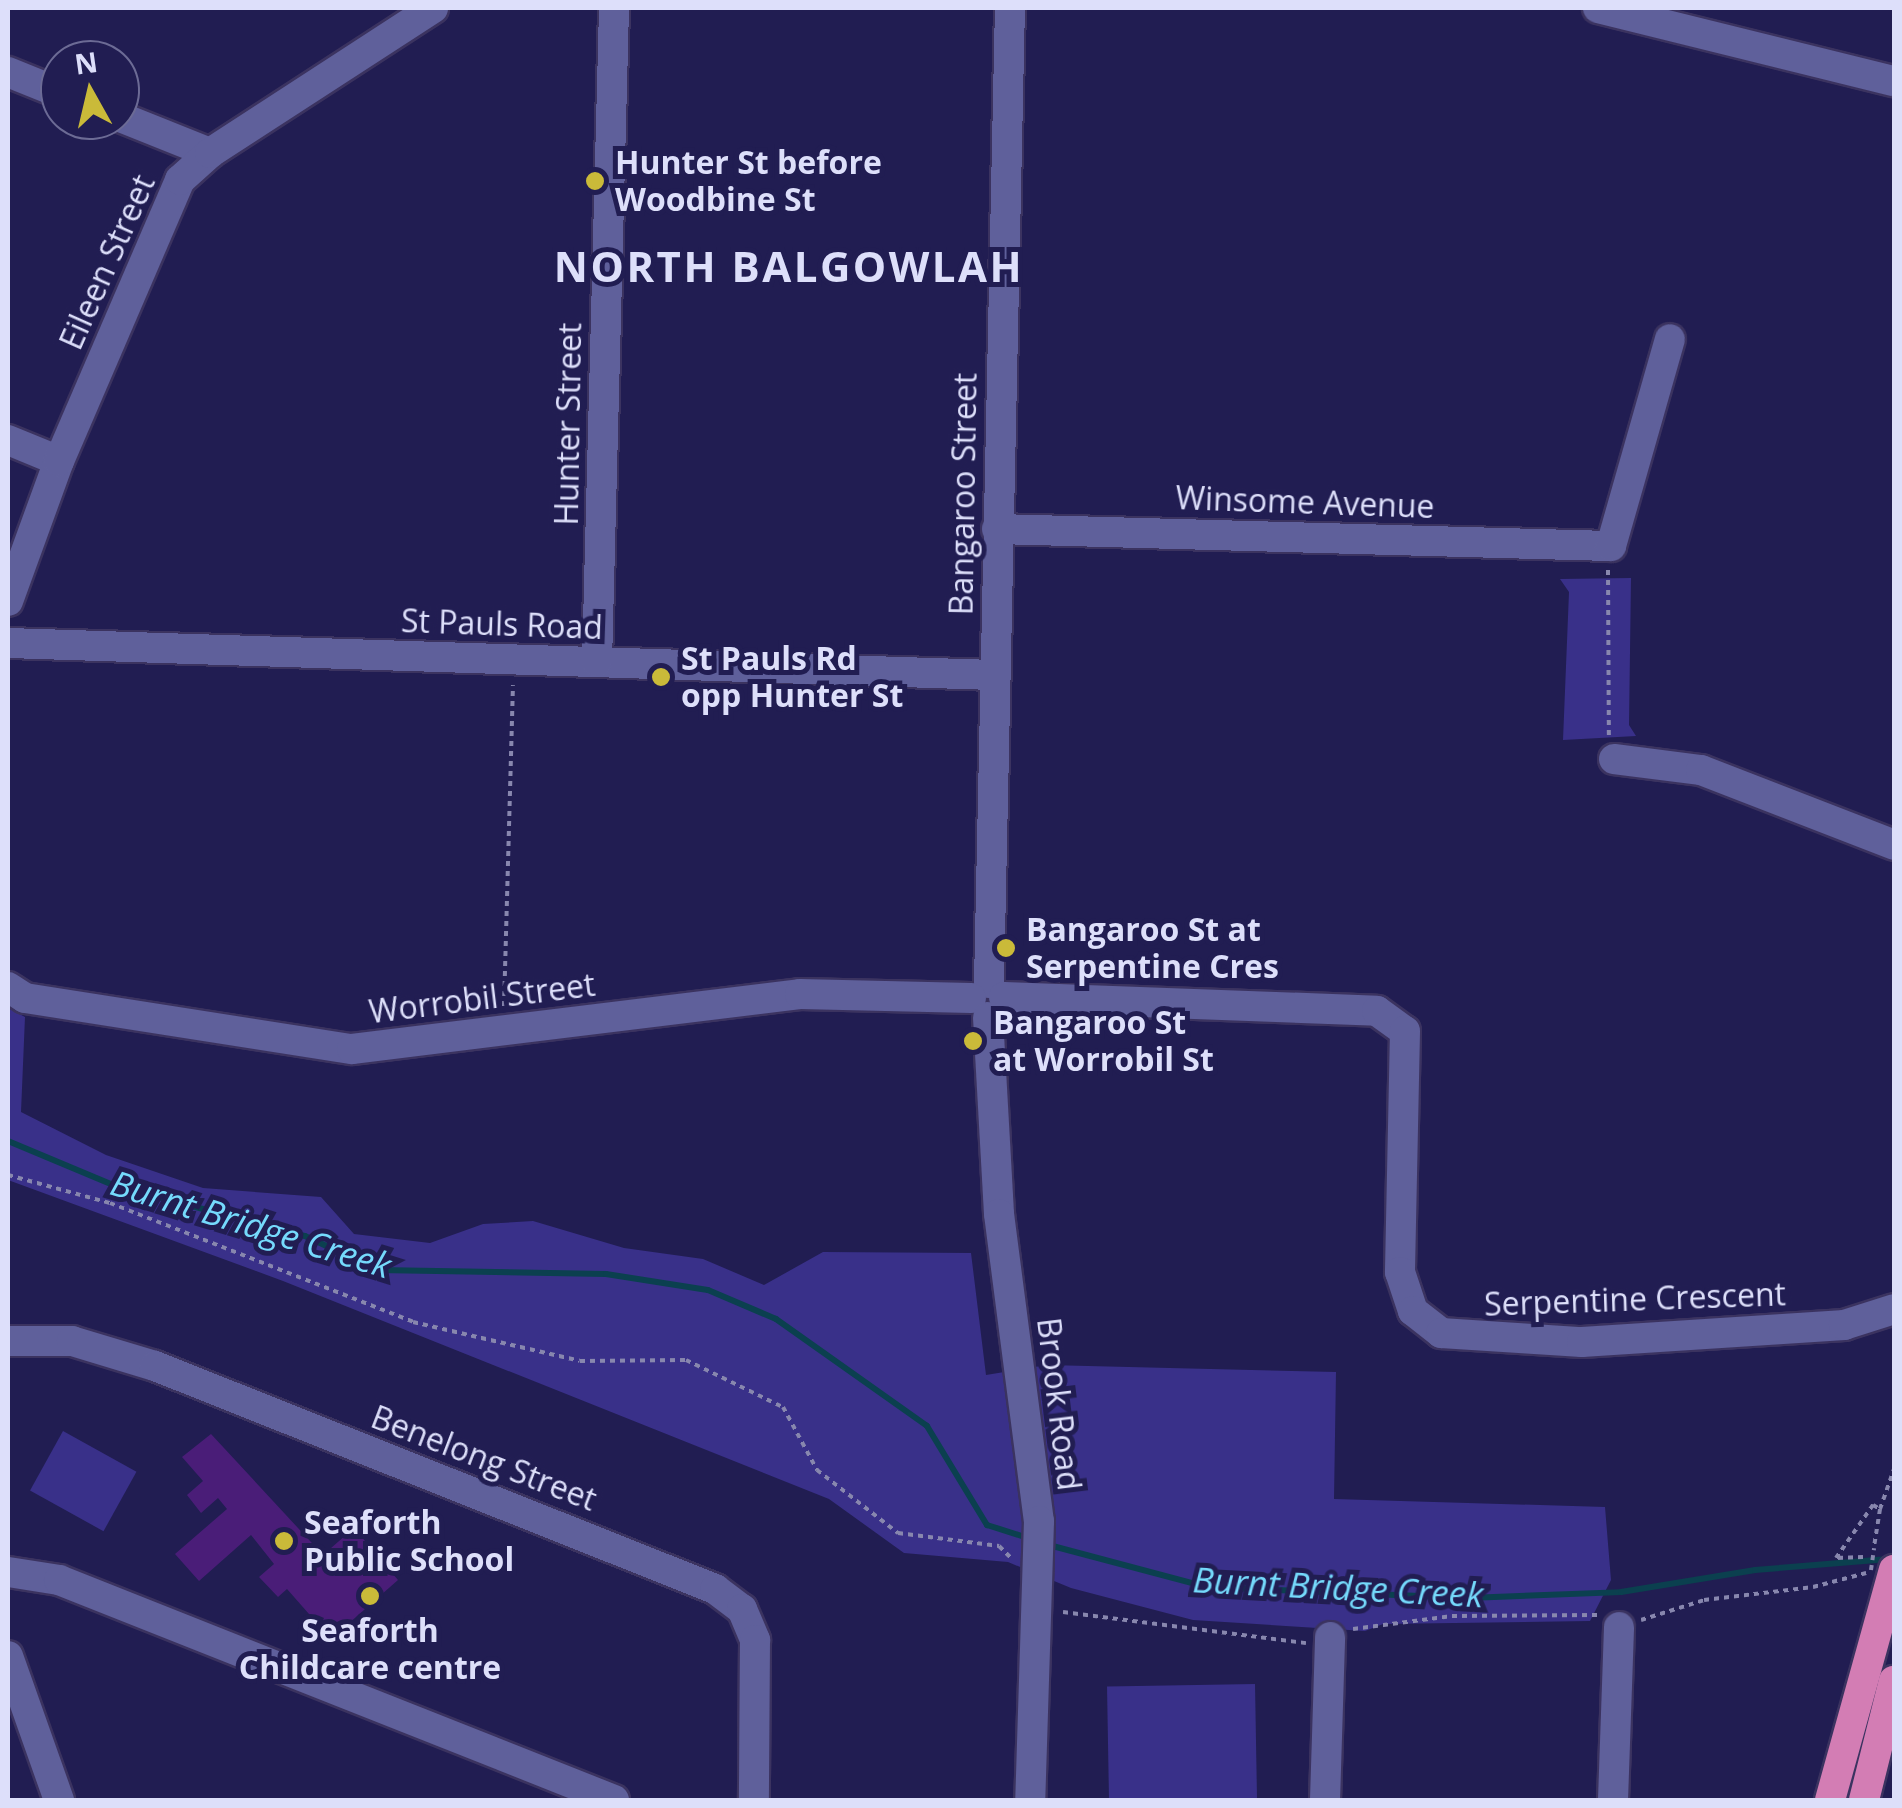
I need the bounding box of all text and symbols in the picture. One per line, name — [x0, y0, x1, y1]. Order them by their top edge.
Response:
north arrow — [40, 40, 140, 140]
text: N — [72, 42, 100, 83]
place label: Hunter St before Woodbine St — [615, 144, 882, 219]
street label: Eileen Street — [51, 169, 163, 355]
marker: Hunter St before Woodbine St — [584, 170, 606, 192]
district label: NORTH BALGOWLAH — [554, 241, 1024, 291]
street label: Hunter Street — [547, 322, 589, 526]
street label: Bangaroo Street — [942, 372, 984, 616]
street label: Winsome Avenue — [1175, 478, 1435, 526]
street label: St Pauls Road — [400, 601, 604, 647]
place label: St Pauls Rd opp Hunter St — [681, 640, 903, 715]
marker: St Pauls Rd opp Hunter St — [650, 666, 672, 688]
place label: Bangaroo St at Serpentine Cres — [1026, 911, 1279, 986]
marker: Bangaroo St at Serpentine Cres — [995, 937, 1017, 959]
street label: Worrobil Street — [367, 965, 597, 1031]
place label: Bangaroo St at Worrobil St — [993, 1004, 1214, 1079]
marker: Bangaroo St at Worrobil St — [962, 1030, 984, 1052]
water label: Burnt Bridge Creek — [106, 1161, 396, 1287]
street label: Serpentine Crescent — [1483, 1275, 1787, 1323]
street label: Brook Road — [1029, 1315, 1089, 1493]
street label: Benelong Street — [366, 1397, 602, 1519]
place label: Seaforth Public School — [304, 1504, 514, 1579]
marker: Seaforth Public School — [273, 1530, 295, 1552]
water label: Burnt Bridge Creek — [1192, 1558, 1484, 1616]
marker: Seaforth Childcare centre — [359, 1585, 381, 1607]
place label: Seaforth Childcare centre — [239, 1612, 501, 1687]

